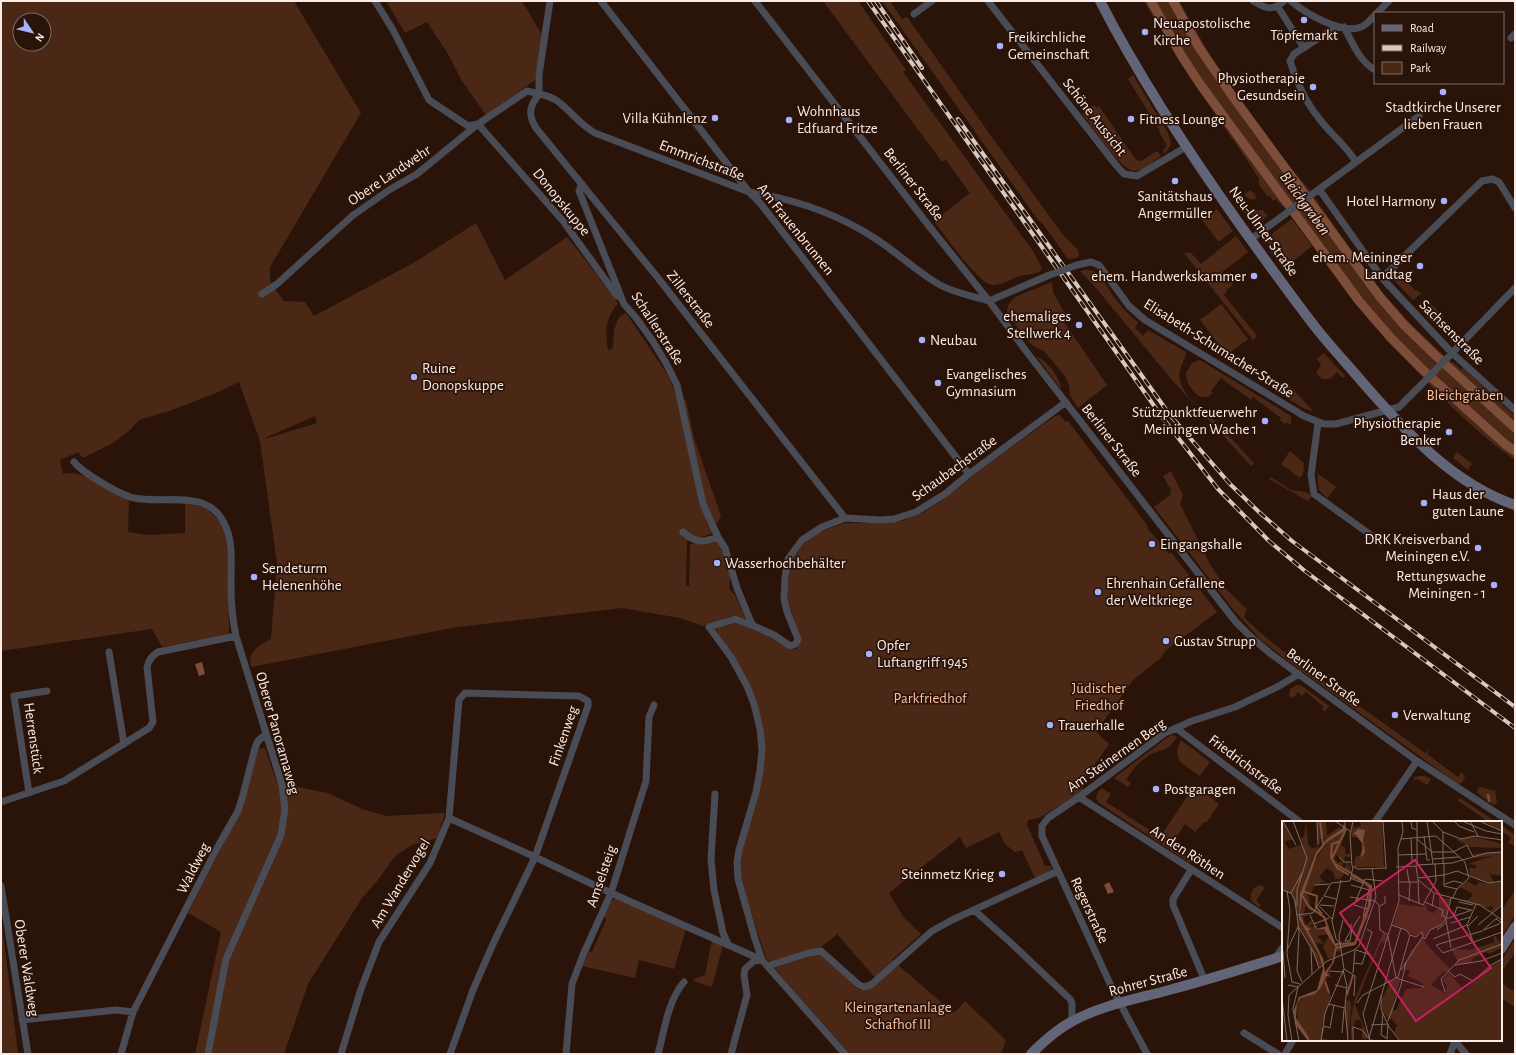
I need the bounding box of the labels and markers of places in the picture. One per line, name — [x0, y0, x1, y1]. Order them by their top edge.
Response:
marker: Töpfemarkt — [1299, 15, 1309, 25]
place label: Neuapostolische Kirche — [1153, 16, 1250, 48]
marker: Neuapostolische Kirche — [1140, 27, 1150, 37]
place label: Töpfemarkt — [1270, 28, 1338, 43]
place label: Freikirchliche Gemeinschaft — [1008, 30, 1089, 62]
marker: Freikirchliche Gemeinschaft — [995, 41, 1005, 51]
place label: Physiotherapie Gesundsein — [1217, 71, 1305, 103]
marker: Physiotherapie Gesundsein — [1308, 82, 1318, 92]
marker: Stadtkirche Unserer lieben Frauen — [1438, 87, 1448, 97]
place label: Stadtkirche Unserer lieben Frauen — [1385, 100, 1501, 132]
place label: Wohnhaus Edfuard Fritze — [797, 104, 878, 136]
place label: Villa Kühnlenz — [623, 111, 707, 126]
place label: Fitness Lounge — [1139, 112, 1225, 127]
marker: Villa Kühnlenz — [710, 113, 720, 123]
marker: Fitness Lounge — [1126, 114, 1136, 124]
marker: Wohnhaus Edfuard Fritze — [784, 115, 794, 125]
marker: Sanitätshaus Angermüller — [1170, 176, 1180, 186]
place label: Sanitätshaus Angermüller — [1138, 189, 1212, 221]
place label: Hotel Harmony — [1346, 194, 1437, 209]
marker: Hotel Harmony — [1439, 196, 1449, 206]
place label: ehem. Meininger Landtag — [1312, 250, 1413, 282]
marker: ehem. Meininger Landtag — [1415, 261, 1425, 271]
place label: ehem. Handwerkskammer — [1091, 269, 1246, 284]
marker: ehem. Handwerkskammer — [1249, 271, 1259, 281]
place label: ehemaliges Stellwerk 4 — [1003, 309, 1071, 341]
marker: ehemaliges Stellwerk 4 — [1074, 320, 1084, 330]
place label: Neubau — [930, 333, 977, 348]
marker: Neubau — [917, 335, 927, 345]
place label: Ruine Donopskuppe — [422, 361, 504, 393]
place label: Evangelisches Gymnasium — [946, 367, 1027, 399]
marker: Ruine Donopskuppe — [409, 372, 419, 382]
marker: Evangelisches Gymnasium — [933, 378, 943, 388]
place label: Stützpunktfeuerwehr Meiningen Wache 1 — [1132, 405, 1257, 437]
marker: Stützpunktfeuerwehr Meiningen Wache 1 — [1260, 416, 1270, 426]
place label: Physiotherapie Benker — [1353, 416, 1441, 448]
marker: Physiotherapie Benker — [1444, 427, 1454, 437]
place label: Haus der guten Laune — [1432, 487, 1504, 519]
marker: Haus der guten Laune — [1419, 498, 1429, 508]
place label: DRK Kreisverband Meiningen e.V. — [1364, 532, 1470, 564]
place label: Eingangshalle — [1160, 537, 1242, 552]
marker: Eingangshalle — [1147, 539, 1157, 549]
marker: DRK Kreisverband Meiningen e.V. — [1473, 543, 1483, 553]
place label: Wasserhochbehälter — [725, 556, 846, 571]
marker: Wasserhochbehälter — [712, 558, 722, 568]
place label: Sendeturm Helenenhöhe — [262, 561, 342, 593]
place label: Rettungswache Meiningen - 1 — [1396, 569, 1486, 601]
marker: Sendeturm Helenenhöhe — [249, 572, 259, 582]
place label: Ehrenhain Gefallene der Weltkriege — [1106, 576, 1225, 608]
marker: Rettungswache Meiningen - 1 — [1489, 580, 1499, 590]
marker: Ehrenhain Gefallene der Weltkriege — [1093, 587, 1103, 597]
place label: Gustav Strupp — [1174, 634, 1256, 649]
marker: Gustav Strupp — [1161, 636, 1171, 646]
place label: Opfer Luftangriff 1945 — [877, 638, 968, 670]
marker: Opfer Luftangriff 1945 — [864, 649, 874, 659]
place label: Verwaltung — [1403, 708, 1471, 723]
marker: Verwaltung — [1390, 710, 1400, 720]
place label: Trauerhalle — [1058, 718, 1125, 733]
marker: Trauerhalle — [1045, 720, 1055, 730]
place label: Postgaragen — [1164, 782, 1236, 797]
marker: Postgaragen — [1151, 784, 1161, 794]
place label: Steinmetz Krieg — [901, 867, 995, 882]
marker: Steinmetz Krieg — [997, 869, 1007, 879]

